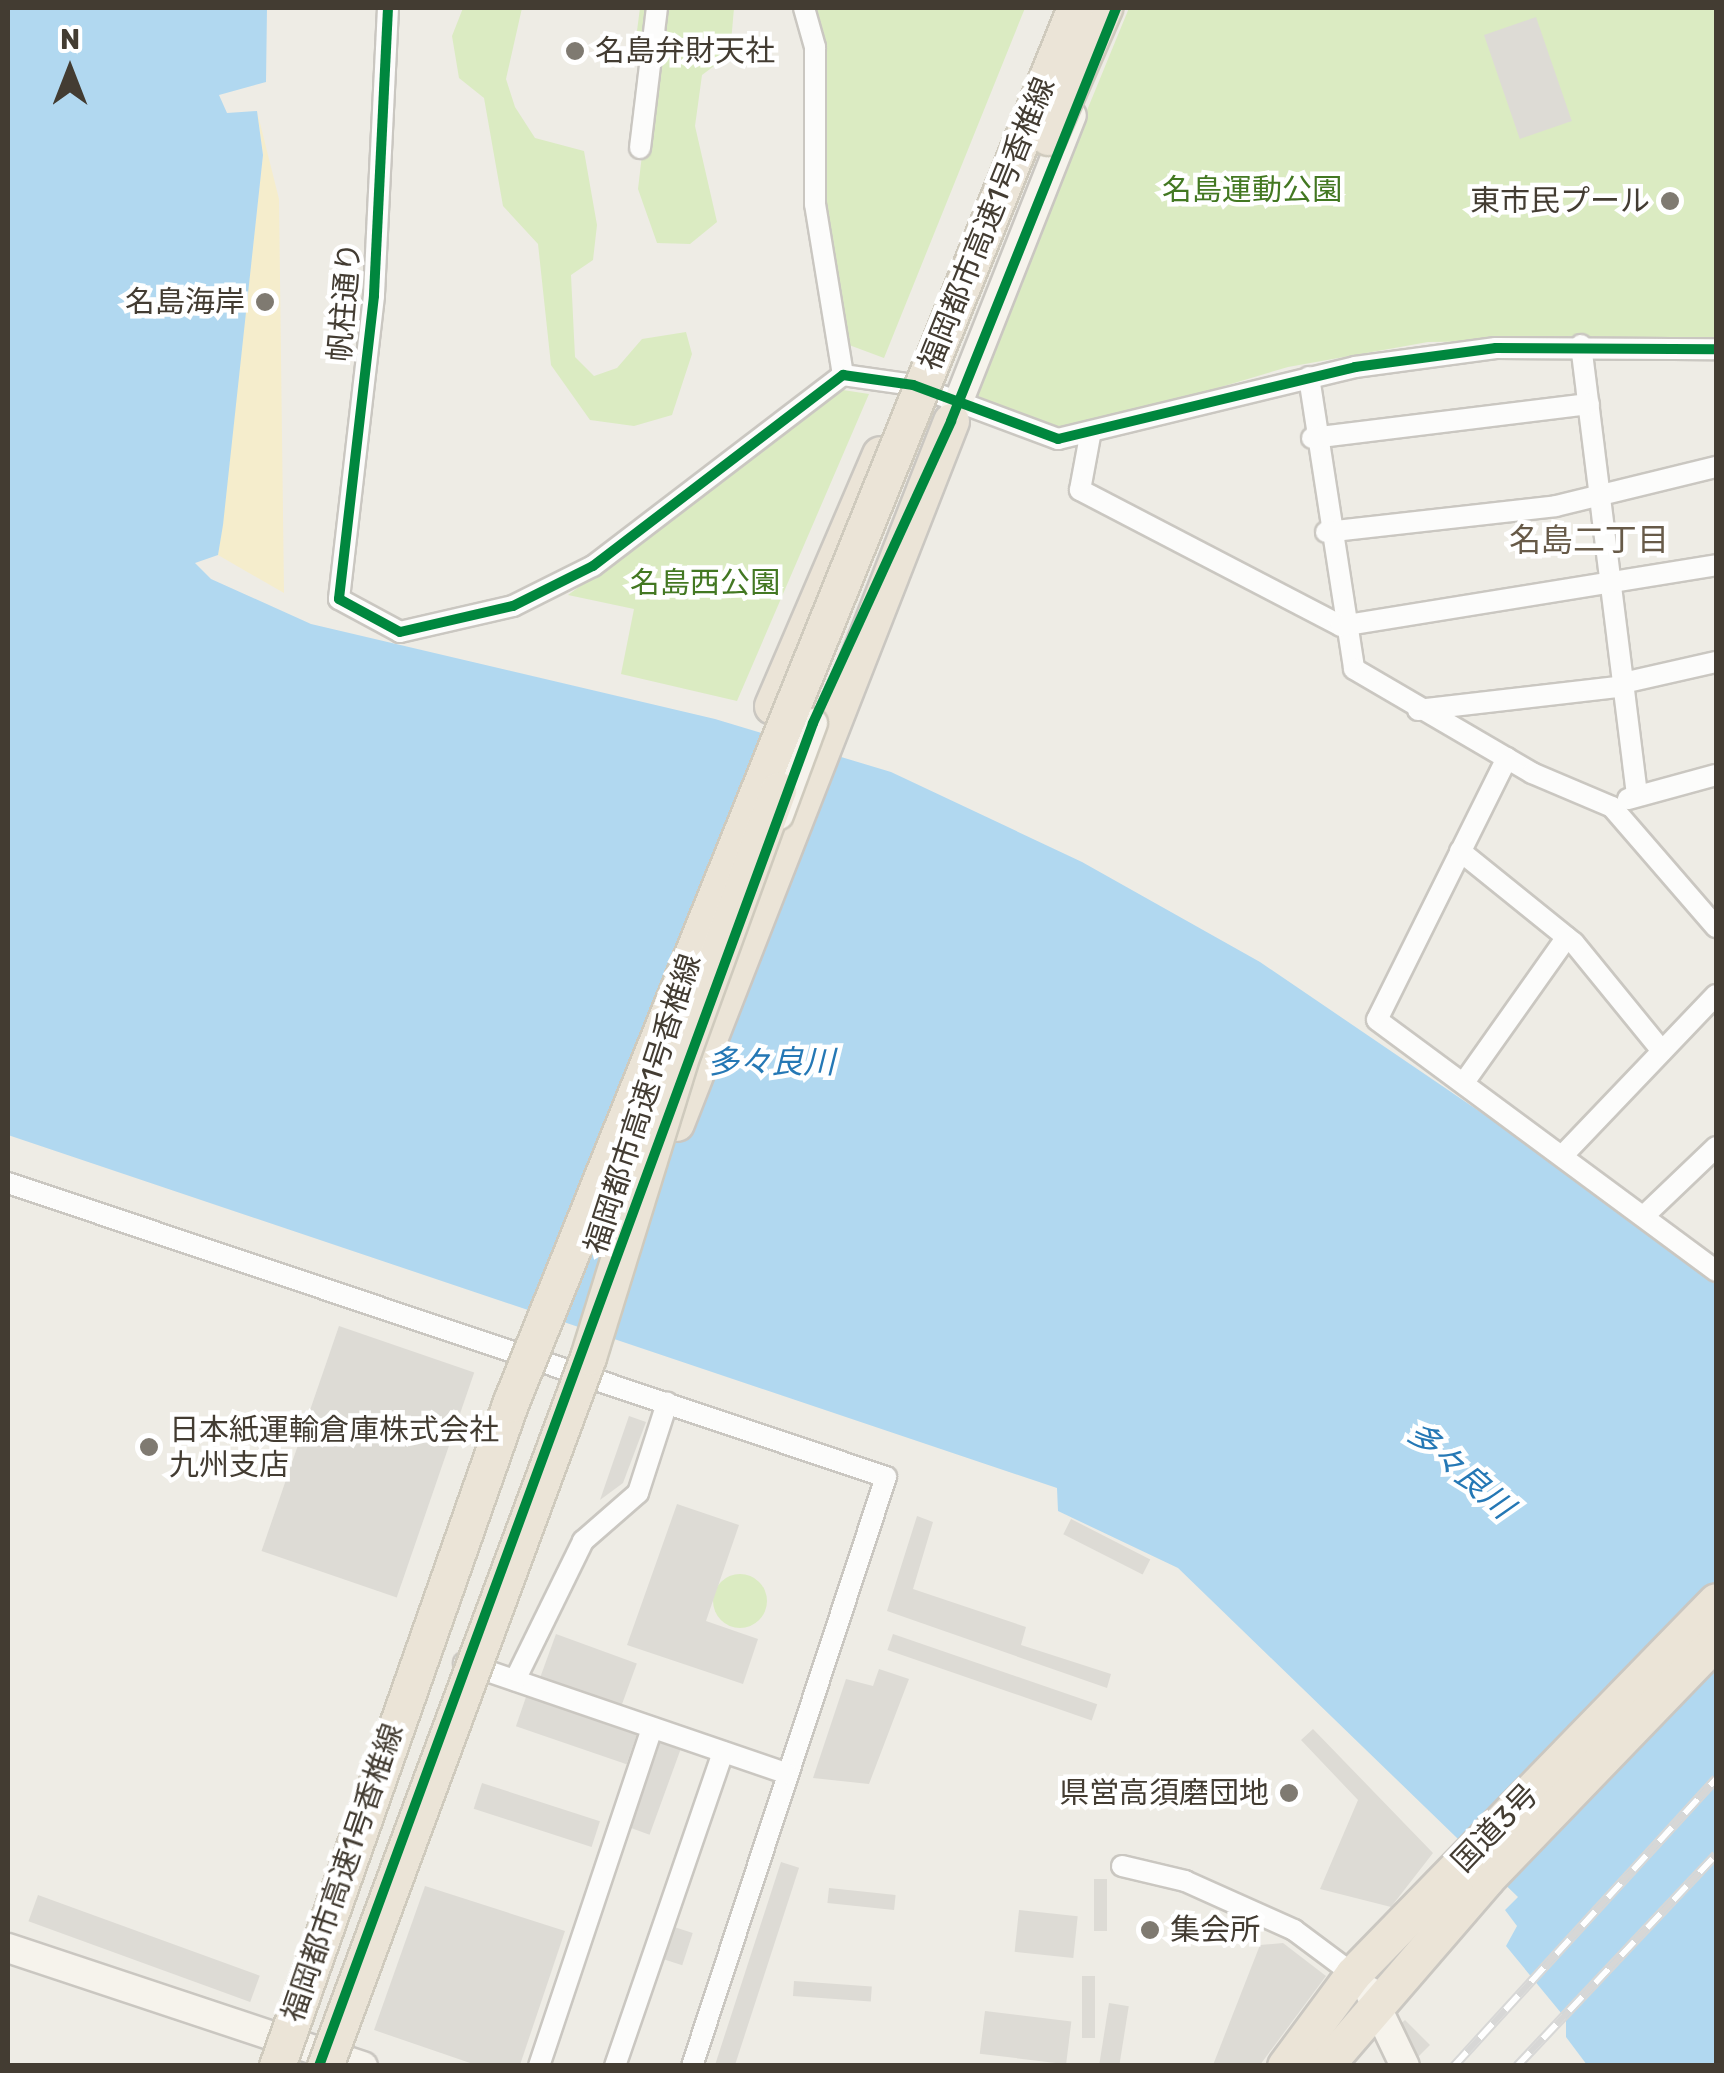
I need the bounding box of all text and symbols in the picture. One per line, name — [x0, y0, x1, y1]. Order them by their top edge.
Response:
north arrow — [20, 20, 120, 120]
text: N — [60, 23, 80, 56]
place label: 名島弁財天社 — [595, 33, 775, 69]
marker: 名島弁財天社 — [564, 40, 586, 62]
street label: 福岡都市高速1号香椎線 — [912, 72, 1062, 376]
park label: 名島運動公園 — [1162, 172, 1342, 208]
place label: 東市民プール — [1470, 183, 1650, 219]
marker: 東市民プール — [1659, 190, 1681, 212]
street label: 帆柱通り — [322, 241, 368, 363]
place label: 名島海岸 — [125, 284, 245, 320]
marker: 名島海岸 — [254, 291, 276, 313]
district label: 名島二丁目 — [1509, 521, 1669, 559]
park label: 名島西公園 — [630, 565, 780, 601]
street label: 福岡都市高速1号香椎線 — [578, 950, 708, 1258]
water label: 多々良川 — [707, 1043, 835, 1081]
place label: 日本紙運輸倉庫株式会社 九州支店 — [169, 1412, 499, 1482]
water label: 多々良川 — [1399, 1414, 1521, 1526]
marker: 日本紙運輸倉庫株式会社 九州支店 — [138, 1436, 160, 1458]
street label: 福岡都市高速1号香椎線 — [275, 1719, 411, 2027]
place label: 県営高須磨団地 — [1059, 1775, 1269, 1811]
street label: 国道3号 — [1445, 1777, 1545, 1879]
marker: 県営高須磨団地 — [1278, 1782, 1300, 1804]
place label: 集会所 — [1170, 1912, 1260, 1948]
marker: 集会所 — [1139, 1919, 1161, 1941]

